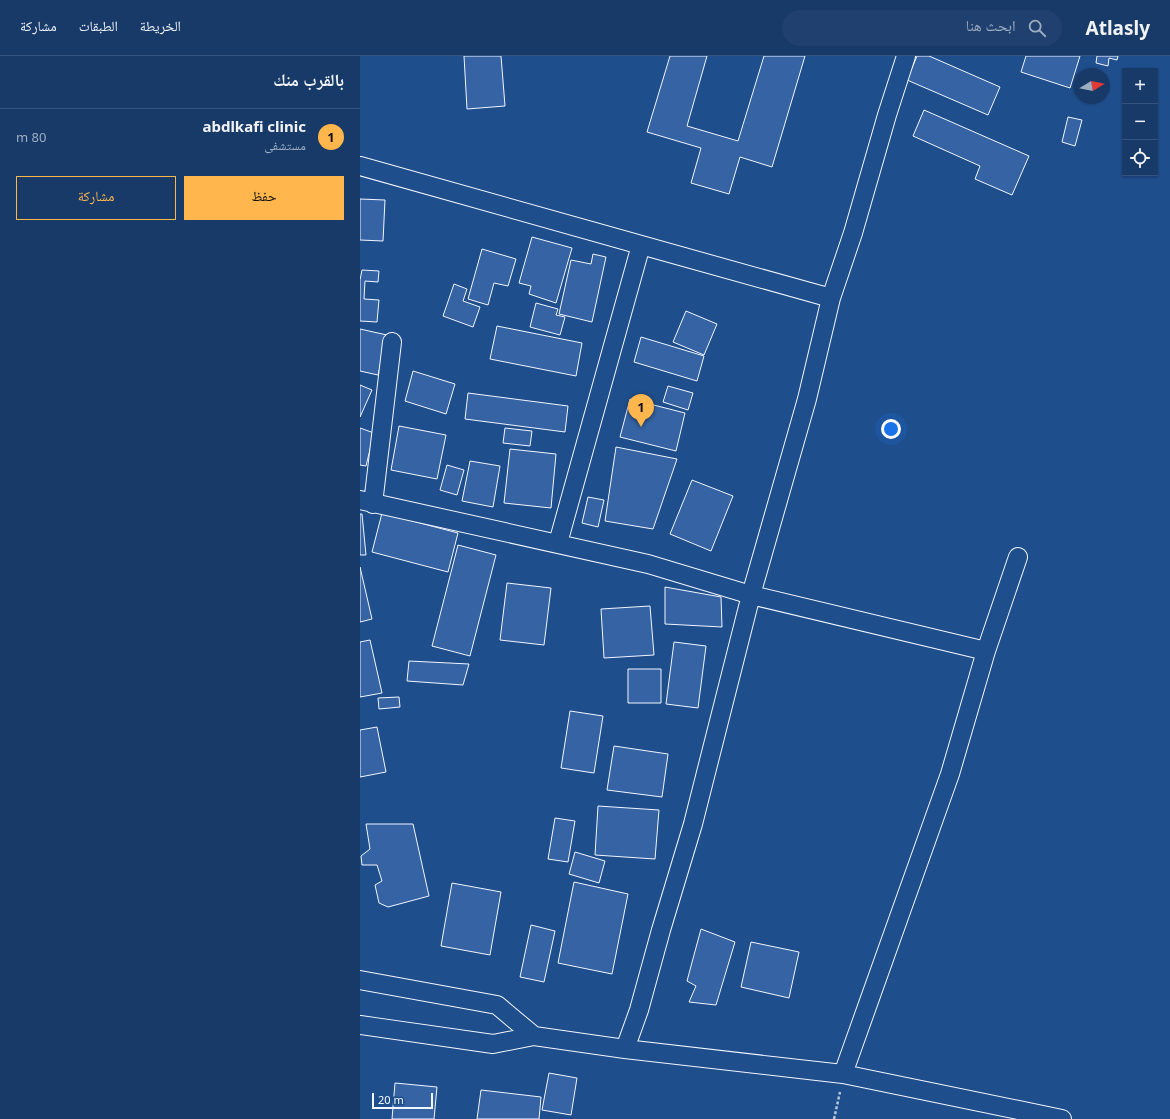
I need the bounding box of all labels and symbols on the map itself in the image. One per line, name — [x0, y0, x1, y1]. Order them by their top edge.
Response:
north arrow — [1074, 68, 1110, 104]
pin: 1 — [628, 394, 654, 427]
your location — [881, 419, 901, 439]
scale bar — [372, 1091, 433, 1110]

